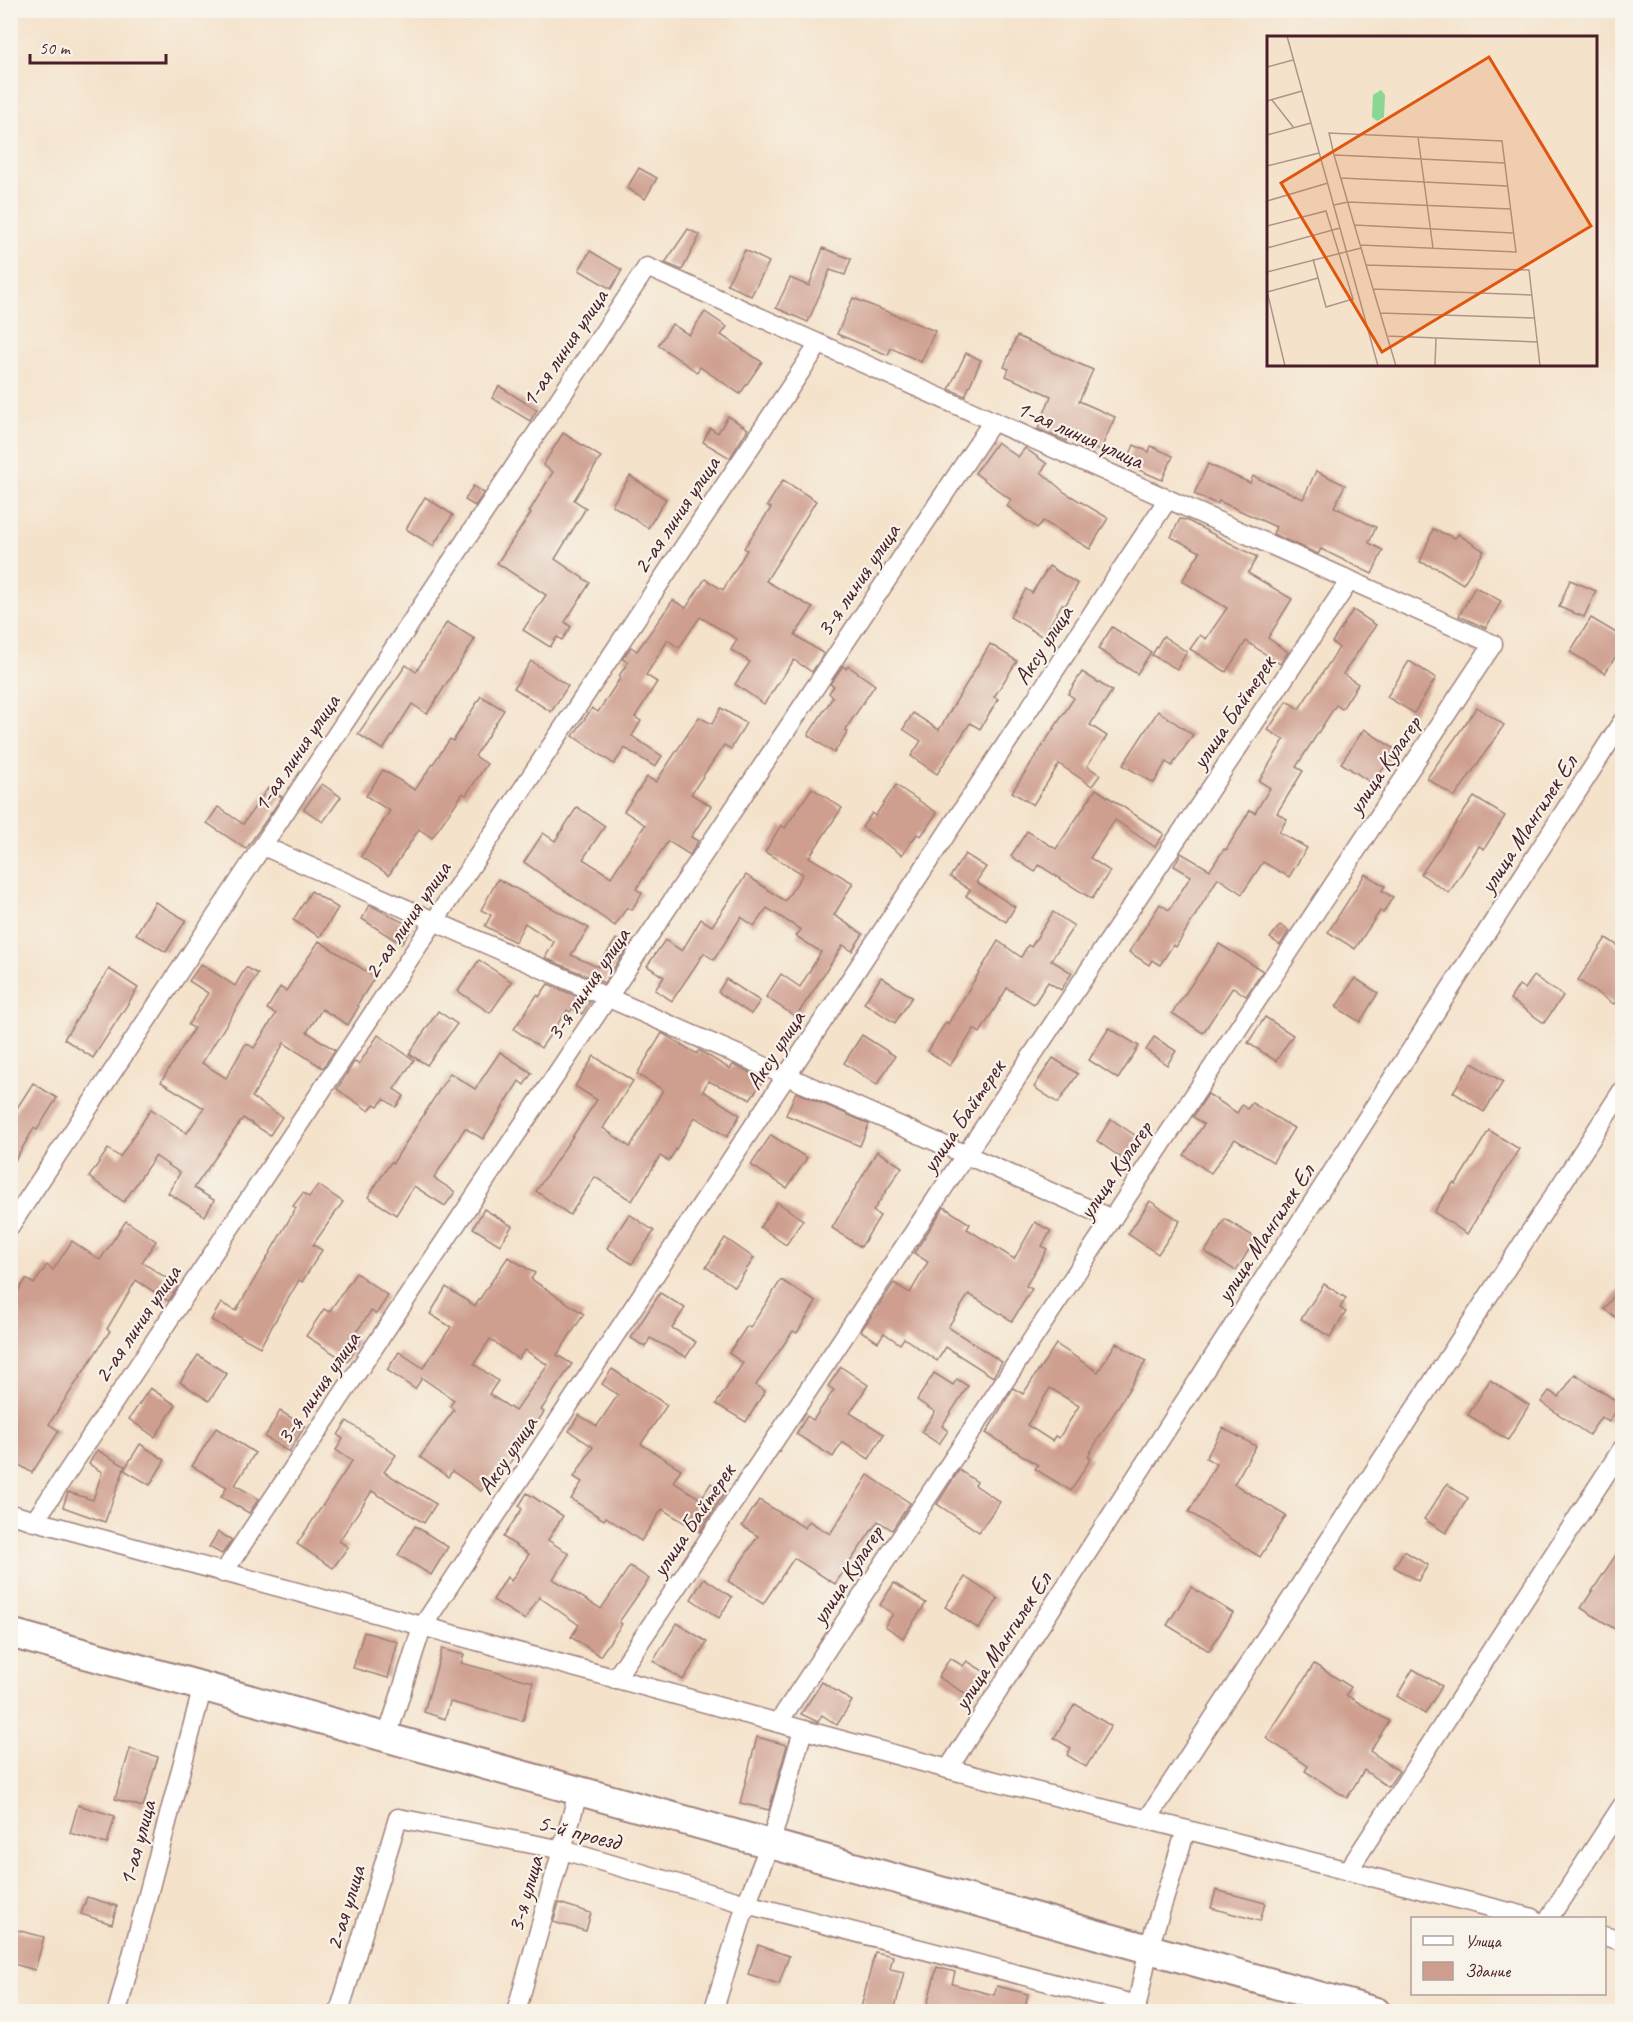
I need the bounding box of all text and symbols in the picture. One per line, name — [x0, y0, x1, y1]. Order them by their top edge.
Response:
scale bar — [30, 27, 166, 65]
inset map — [1267, 36, 1597, 366]
text: 50 m — [39, 37, 72, 59]
street label: 1-ая линия улица — [514, 282, 615, 413]
street label: 1-ая линия улица — [1012, 393, 1149, 476]
street label: 2-ая линия улица — [626, 449, 727, 580]
street label: 3-я линия улица — [809, 517, 908, 642]
street label: Аксу улица — [1006, 599, 1080, 690]
street label: улица Байтерек — [1183, 648, 1283, 776]
street label: 1-ая линия улица — [246, 687, 347, 818]
street label: улица Кулагер — [1339, 709, 1429, 821]
street label: улица Мангилек Ел — [1471, 748, 1585, 900]
street label: 2-ая линия улица — [357, 854, 458, 985]
street label: 3-я линия улица — [539, 921, 638, 1046]
street label: Аксу улица — [738, 1004, 812, 1095]
street label: улица Байтерек — [913, 1052, 1013, 1180]
street label: улица Кулагер — [1070, 1114, 1160, 1226]
street label: улица Мангилек Ел — [1208, 1157, 1322, 1309]
street label: 2-ая линия улица — [87, 1258, 188, 1389]
street label: 3-я линия улица — [269, 1325, 368, 1450]
street label: Аксу улица — [470, 1409, 545, 1500]
street label: улица Байтерек — [643, 1456, 743, 1584]
street label: улица Кулагер — [803, 1518, 891, 1632]
street label: улица Мангилек Ел — [945, 1565, 1059, 1717]
street label: 1-ая улица — [111, 1796, 163, 1889]
street label: 5-й проезд — [534, 1807, 626, 1857]
street label: 3-я улица — [500, 1851, 551, 1936]
street label: 2-ая улица — [318, 1861, 372, 1954]
legend — [1411, 1917, 1606, 1995]
text: Улица — [1465, 1930, 1502, 1952]
text: Здание — [1465, 1960, 1511, 1982]

